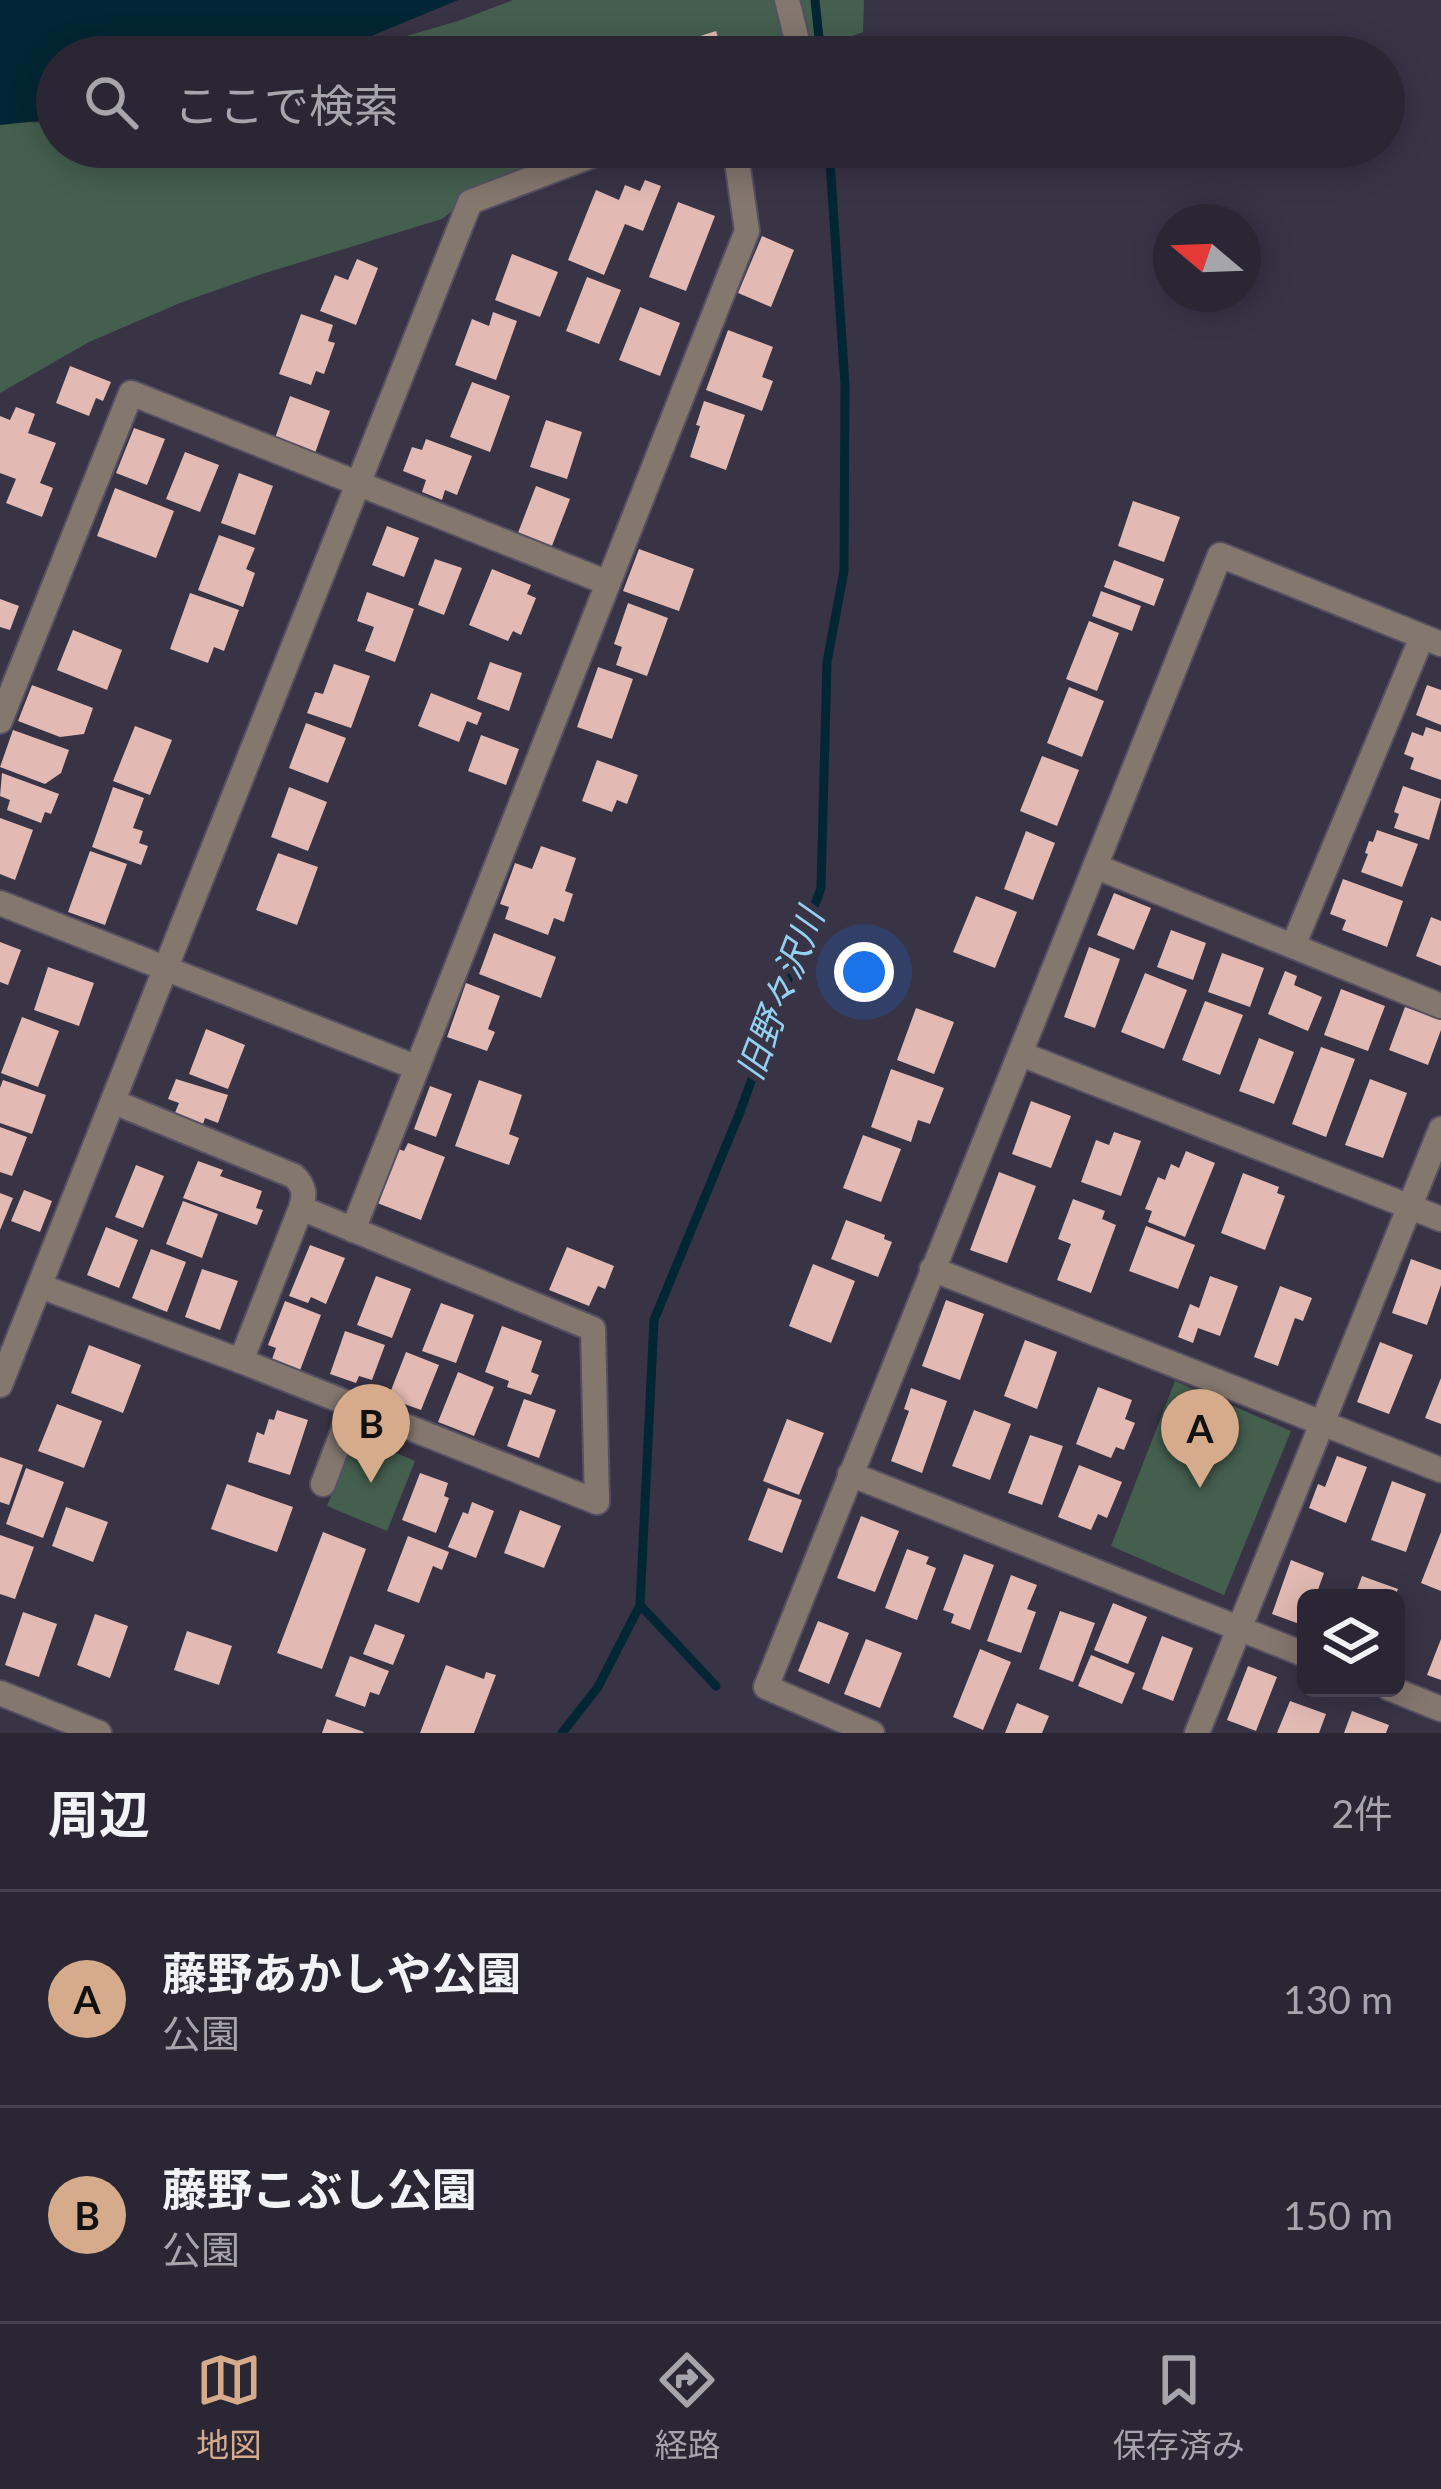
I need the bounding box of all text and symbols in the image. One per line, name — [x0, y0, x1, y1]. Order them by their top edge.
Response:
search box — [36, 36, 1405, 168]
icon: search — [78, 69, 144, 135]
text: ここで検索 — [174, 78, 399, 132]
north arrow — [1153, 204, 1261, 312]
water label: 旧野々沢川 — [726, 898, 833, 1086]
your location — [834, 942, 894, 1002]
pin: B — [332, 1384, 410, 1483]
pin: A — [1161, 1389, 1239, 1488]
map controls — [1297, 1589, 1405, 1697]
button: layers — [1297, 1589, 1405, 1697]
text: 周辺 — [48, 1783, 150, 1844]
text: 2件 — [1331, 1790, 1393, 1836]
text: 藤野あかしや公園 — [162, 1946, 522, 2000]
text: A — [73, 1976, 101, 2022]
text: 130 m — [1283, 1976, 1393, 2022]
text: 公園 — [162, 2010, 240, 2056]
text: 藤野こぶし公園 — [162, 2162, 477, 2216]
text: B — [74, 2192, 100, 2238]
text: 150 m — [1283, 2192, 1393, 2238]
text: 公園 — [162, 2226, 240, 2272]
tab: 地図 — [196, 2347, 262, 2467]
tab: 経路 — [654, 2347, 720, 2467]
tab: 保存済み — [1113, 2347, 1245, 2467]

